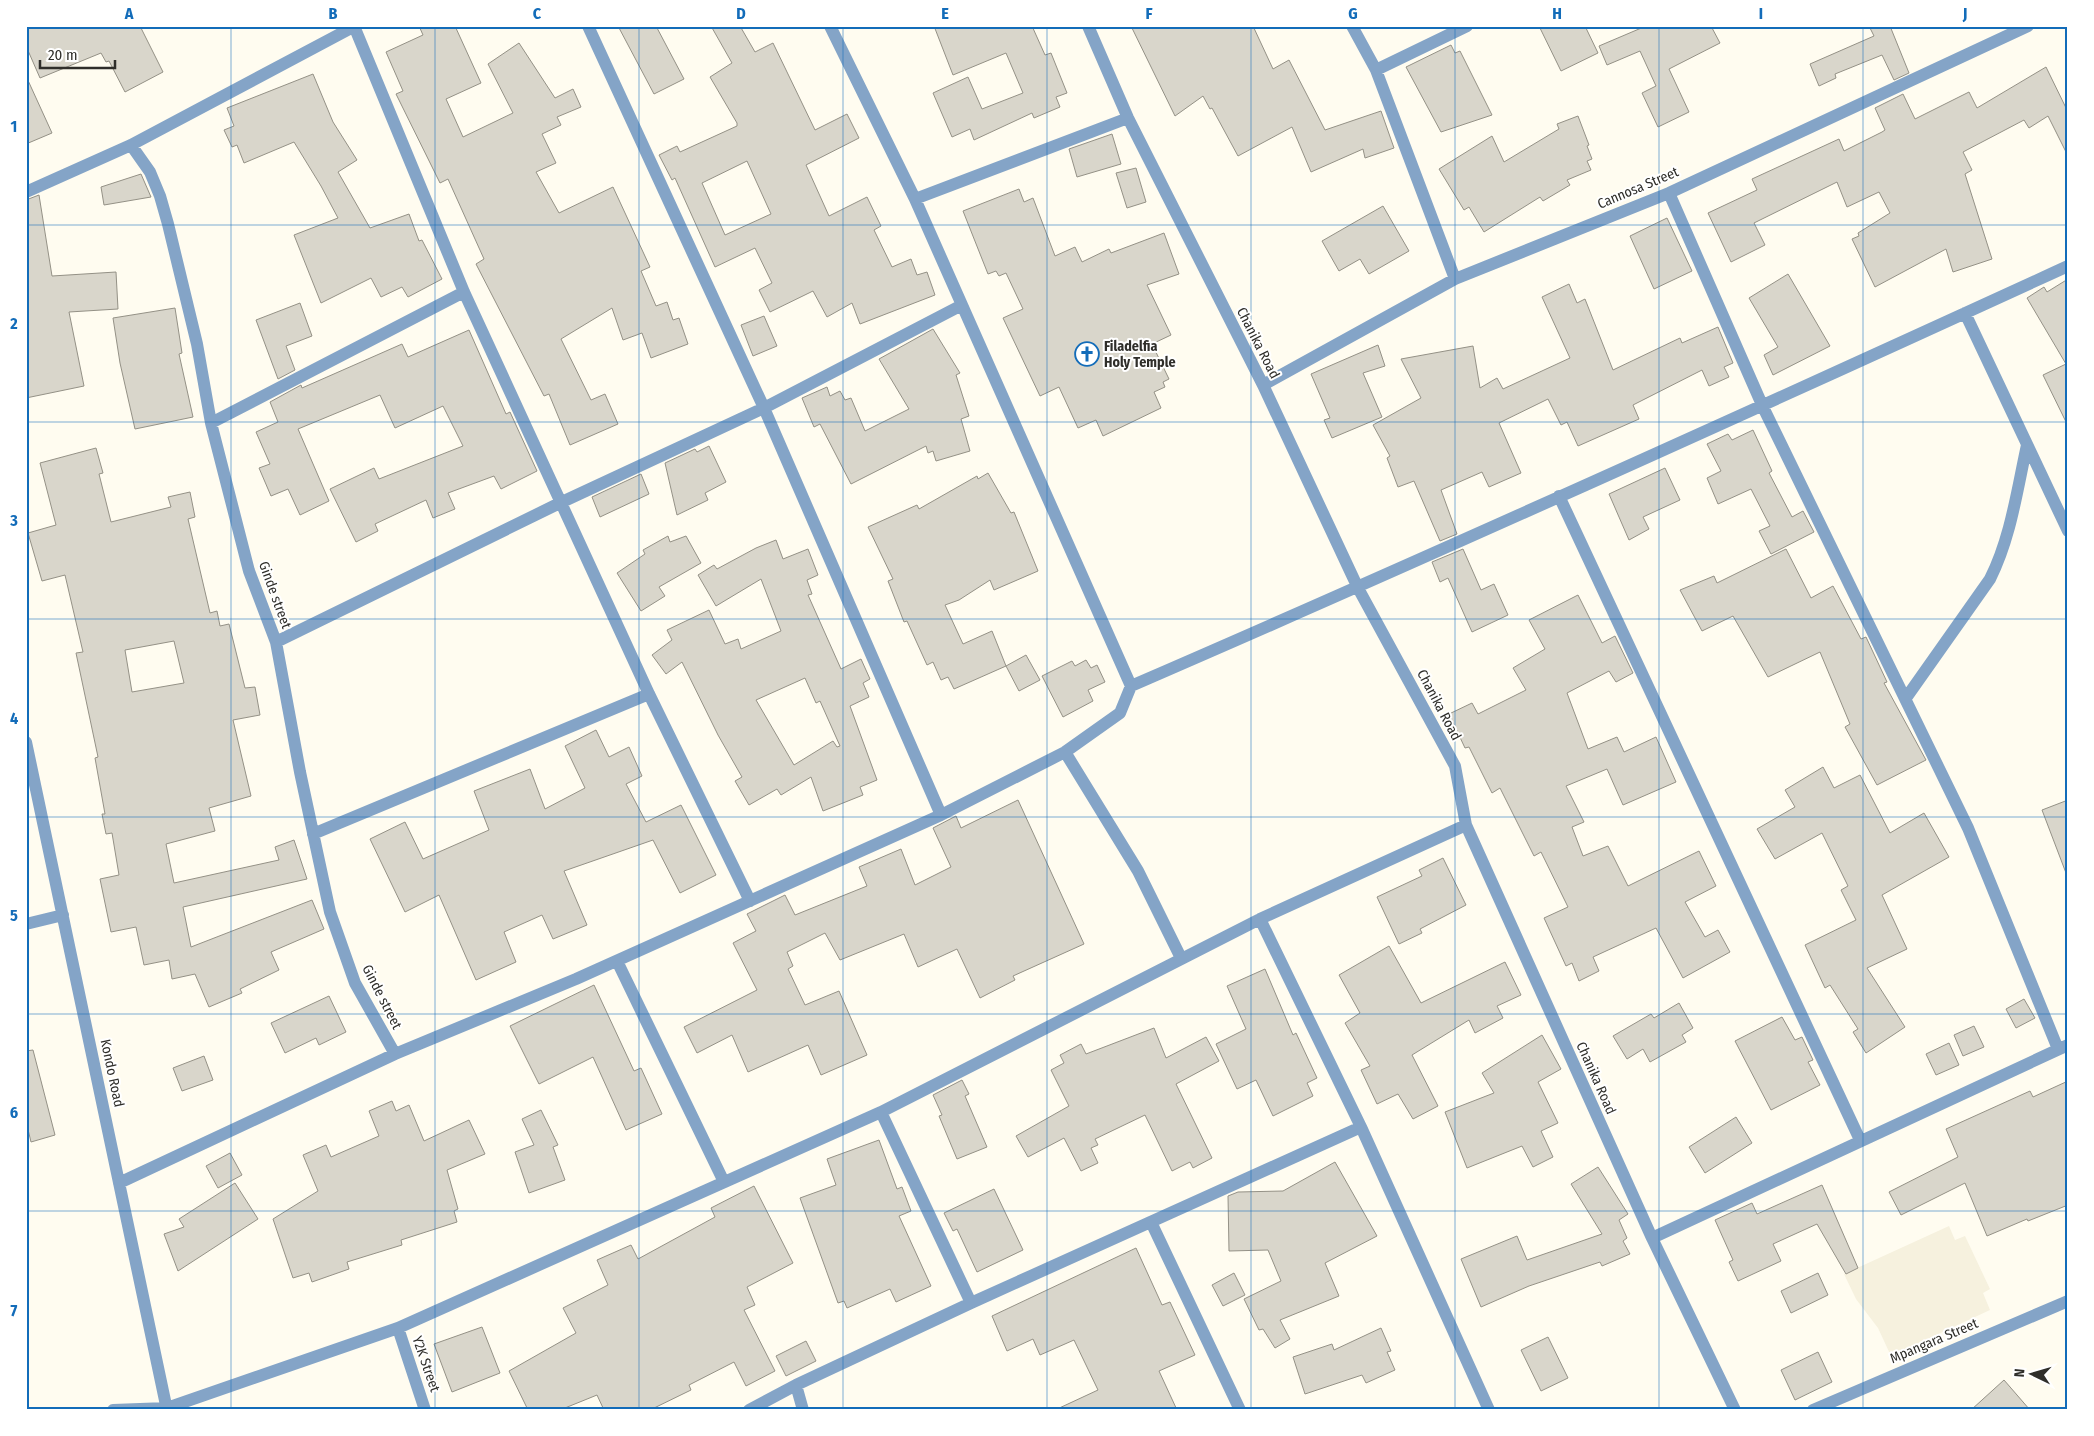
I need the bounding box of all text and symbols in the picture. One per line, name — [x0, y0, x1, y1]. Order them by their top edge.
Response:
text: A — [124, 4, 134, 23]
text: B — [329, 4, 338, 23]
text: C — [533, 4, 542, 23]
text: D — [736, 4, 746, 23]
text: E — [941, 4, 949, 23]
text: F — [1145, 4, 1153, 23]
text: G — [1348, 4, 1358, 23]
text: H — [1552, 4, 1562, 23]
text: I — [1759, 4, 1763, 23]
text: J — [1962, 4, 1967, 23]
scale bar — [40, 38, 115, 70]
text: 20 m — [48, 46, 78, 64]
text: 1 — [11, 117, 17, 136]
street label: Cannosa Street — [1595, 163, 1681, 213]
street label: Chanika Road — [1233, 305, 1283, 381]
text: 2 — [9, 314, 18, 333]
place label: Filadelfia Holy Temple — [1104, 338, 1175, 371]
church icon: Filadelfia Holy Temple — [1074, 341, 1100, 367]
text: 3 — [9, 511, 18, 530]
street label: Ginde street — [255, 559, 295, 631]
street label: Chanika Road — [1413, 667, 1465, 743]
text: 4 — [10, 709, 18, 728]
text: 5 — [10, 906, 18, 925]
street label: Ginde street — [359, 962, 406, 1032]
street label: Kondo Road — [96, 1037, 128, 1109]
street label: Chanika Road — [1572, 1039, 1620, 1117]
text: 6 — [10, 1103, 18, 1122]
text: 7 — [11, 1301, 18, 1320]
street label: Mpangara Street — [1888, 1315, 1981, 1367]
street label: Y2K Street — [409, 1334, 444, 1395]
north arrow — [2006, 1348, 2056, 1398]
text: N — [2011, 1368, 2028, 1378]

